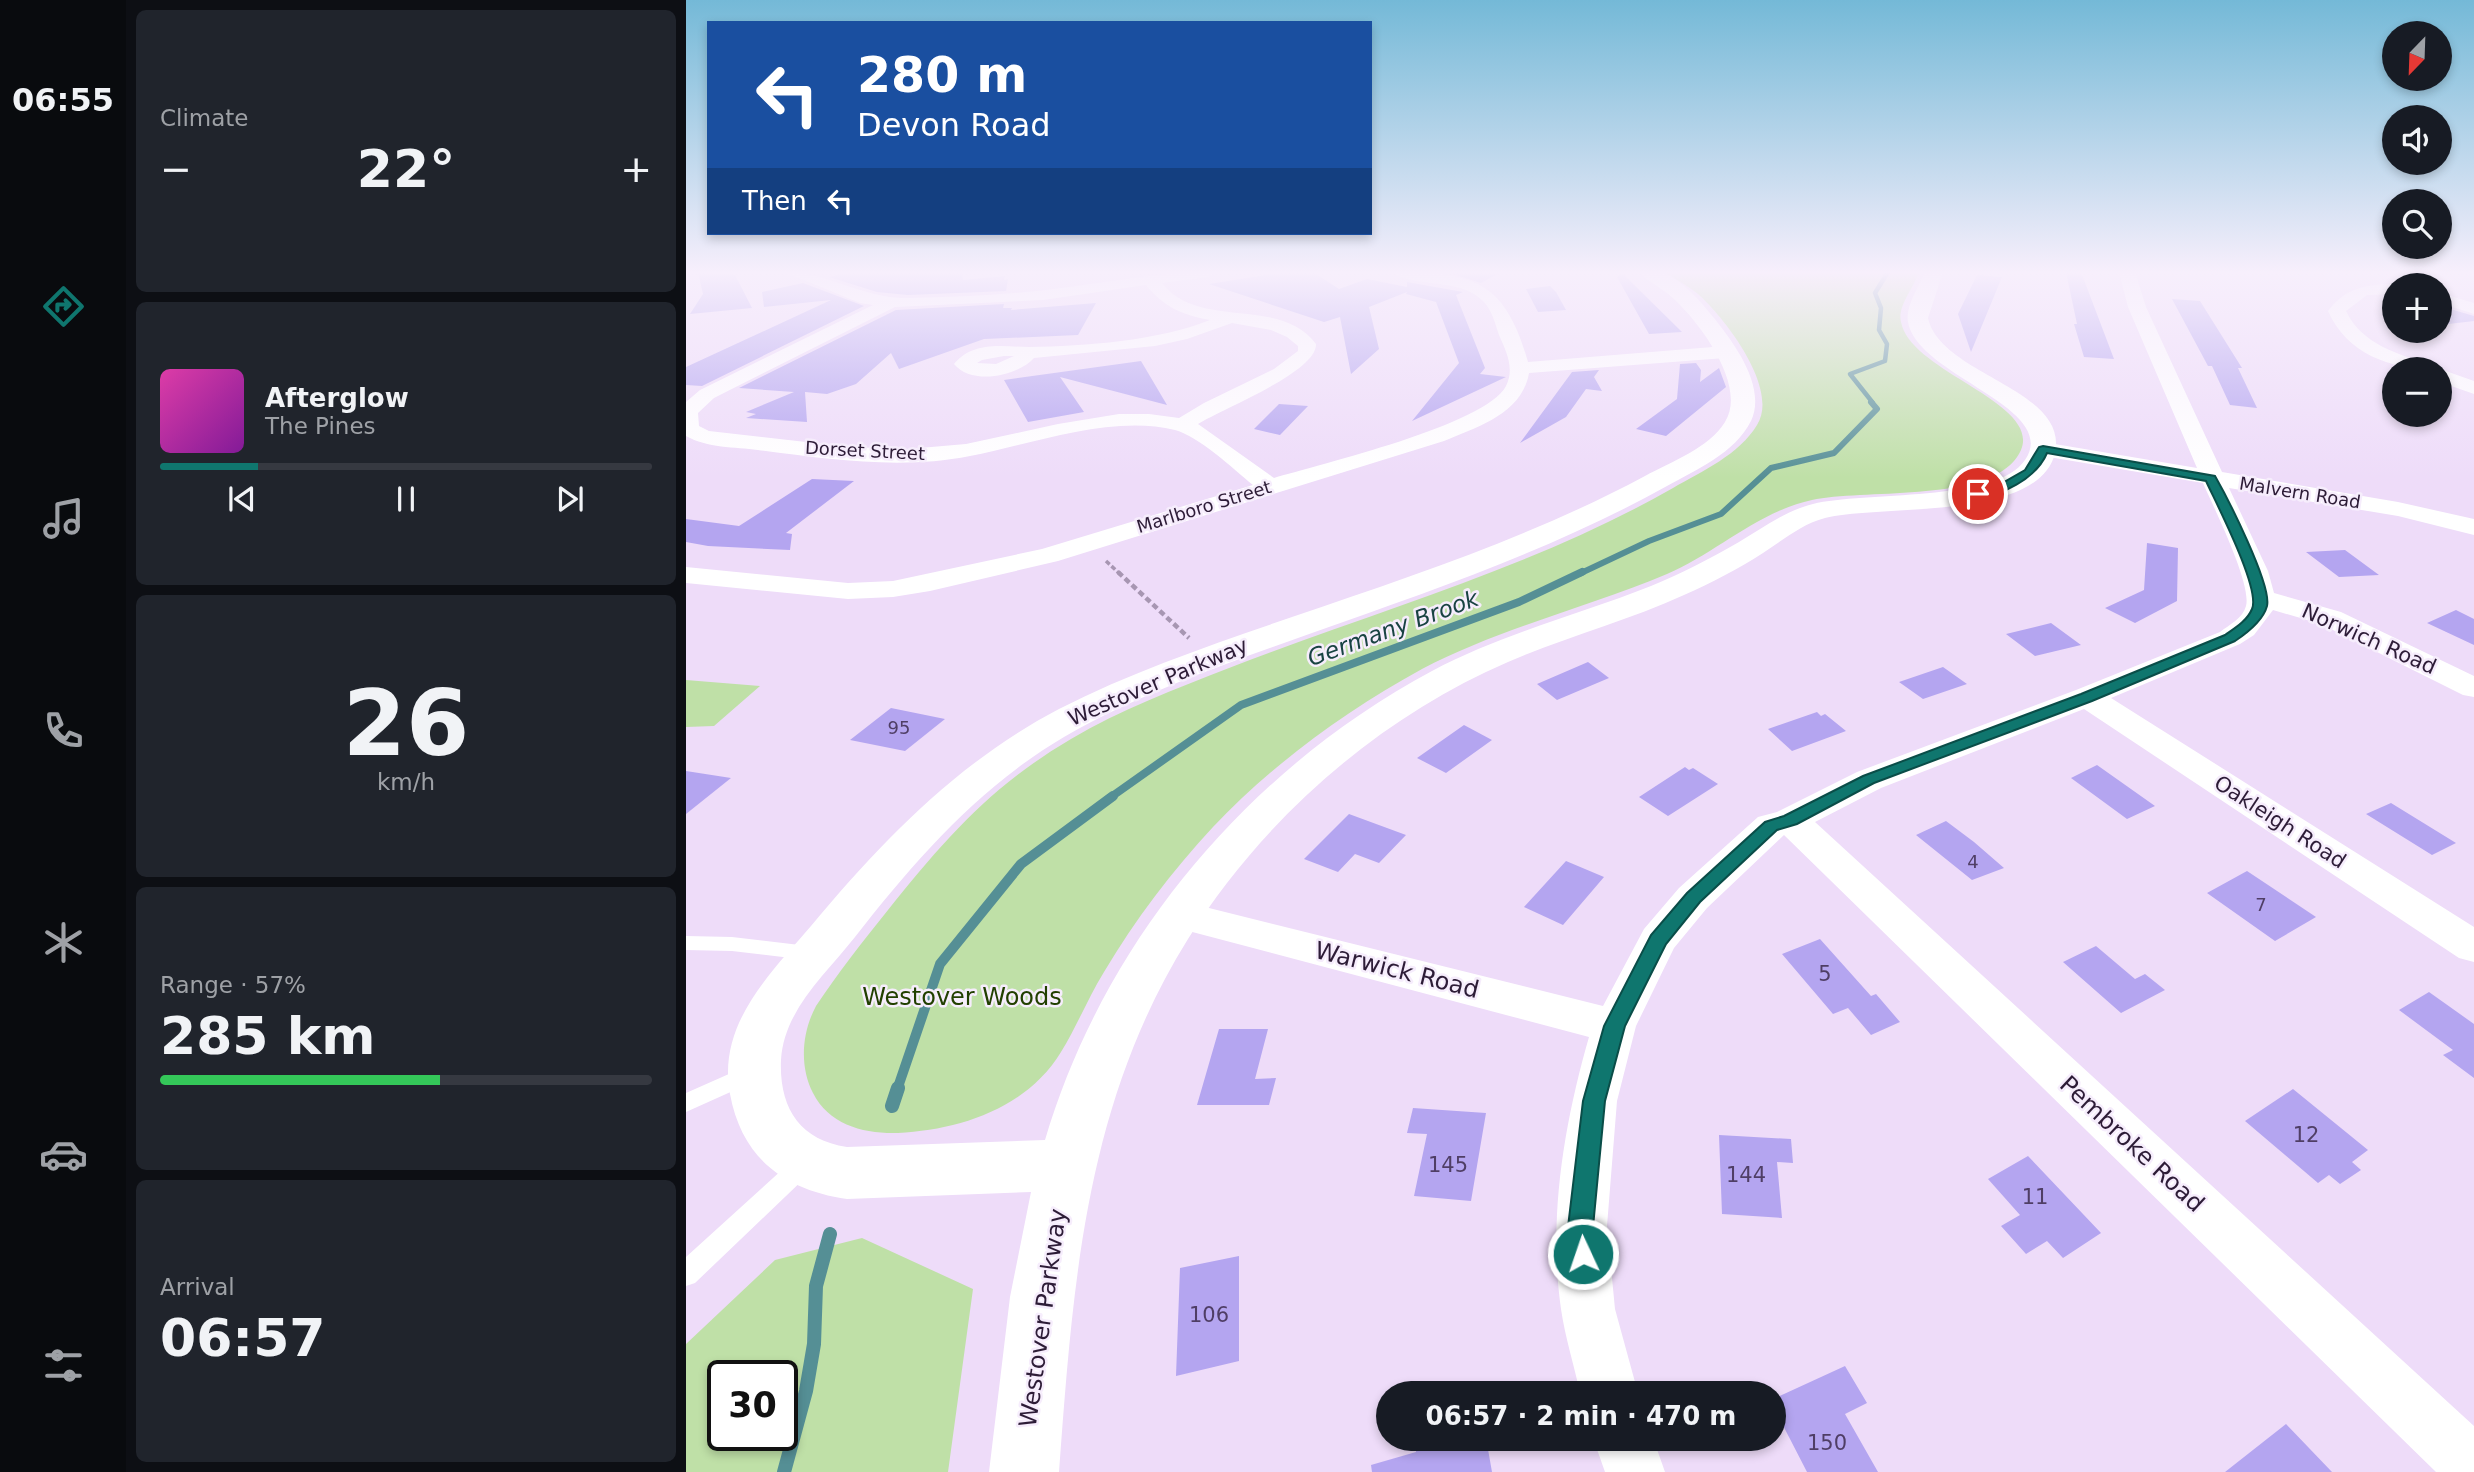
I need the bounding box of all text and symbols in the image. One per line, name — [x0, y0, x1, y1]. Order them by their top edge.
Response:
north arrow — [2382, 21, 2452, 91]
map controls — [2382, 21, 2452, 427]
text: 280 m — [857, 47, 1027, 104]
icon: left — [742, 49, 833, 140]
text: 06:55 — [12, 81, 114, 119]
text: Climate — [160, 105, 249, 131]
button: sound — [2382, 105, 2452, 175]
text: Devon Road — [857, 106, 1051, 144]
text: 22° — [357, 139, 455, 199]
text: − — [160, 147, 192, 191]
text: + — [620, 147, 652, 191]
icon: left — [821, 182, 859, 220]
text: Then — [742, 186, 807, 216]
button: search — [2382, 189, 2452, 259]
button: + — [2382, 273, 2452, 343]
icon: directions — [39, 282, 88, 331]
button: − — [2382, 357, 2452, 427]
text: Afterglow — [265, 383, 409, 413]
text: The Pines — [265, 413, 376, 439]
street label: Dorset Street — [804, 437, 926, 464]
pin — [1948, 464, 2008, 524]
street label: Malvern Road — [2238, 473, 2362, 512]
icon: arrive — [1959, 475, 1997, 513]
street label: Marlboro Street — [1134, 476, 1274, 537]
icon: previous — [223, 480, 261, 518]
icon: pause — [387, 480, 425, 518]
icon: next — [551, 480, 589, 518]
icon: music — [39, 494, 88, 543]
water label: Germany Brook — [1304, 584, 1484, 671]
street label: Norwich Road — [2298, 599, 2440, 679]
street label: Westover Parkway — [1064, 633, 1252, 731]
text: 26 — [343, 671, 469, 776]
icon: phone — [39, 706, 88, 755]
house number: 95 — [888, 717, 910, 738]
text: km/h — [377, 769, 435, 795]
street label: Oakleigh Road — [2210, 770, 2350, 874]
house number: 4 — [1967, 851, 1979, 872]
house number: 7 — [2255, 894, 2267, 915]
icon: climate — [39, 918, 88, 967]
street label: Warwick Road — [1312, 936, 1482, 1004]
house number: 5 — [1818, 962, 1832, 986]
text: Range · 57% — [160, 972, 306, 998]
park label: Westover Woods — [862, 983, 1062, 1011]
text: 285 km — [160, 1006, 375, 1066]
street label: Pembroke Road — [2054, 1070, 2210, 1218]
house number: 12 — [2293, 1123, 2319, 1147]
icon: car — [39, 1130, 88, 1179]
house number: 145 — [1428, 1153, 1468, 1177]
house number: 144 — [1726, 1163, 1766, 1187]
house number: 11 — [2022, 1185, 2048, 1209]
street label: Westover Parkway — [1014, 1207, 1072, 1429]
position arrow — [1546, 1217, 1620, 1291]
text: Arrival — [160, 1274, 235, 1300]
house number: 106 — [1189, 1303, 1229, 1327]
text: 06:57 — [160, 1308, 326, 1368]
icon: filters — [39, 1341, 88, 1390]
speed limit sign: 30 — [707, 1360, 798, 1451]
text: 06:57 · 2 min · 470 m — [1426, 1401, 1736, 1431]
house number: 150 — [1807, 1431, 1847, 1455]

